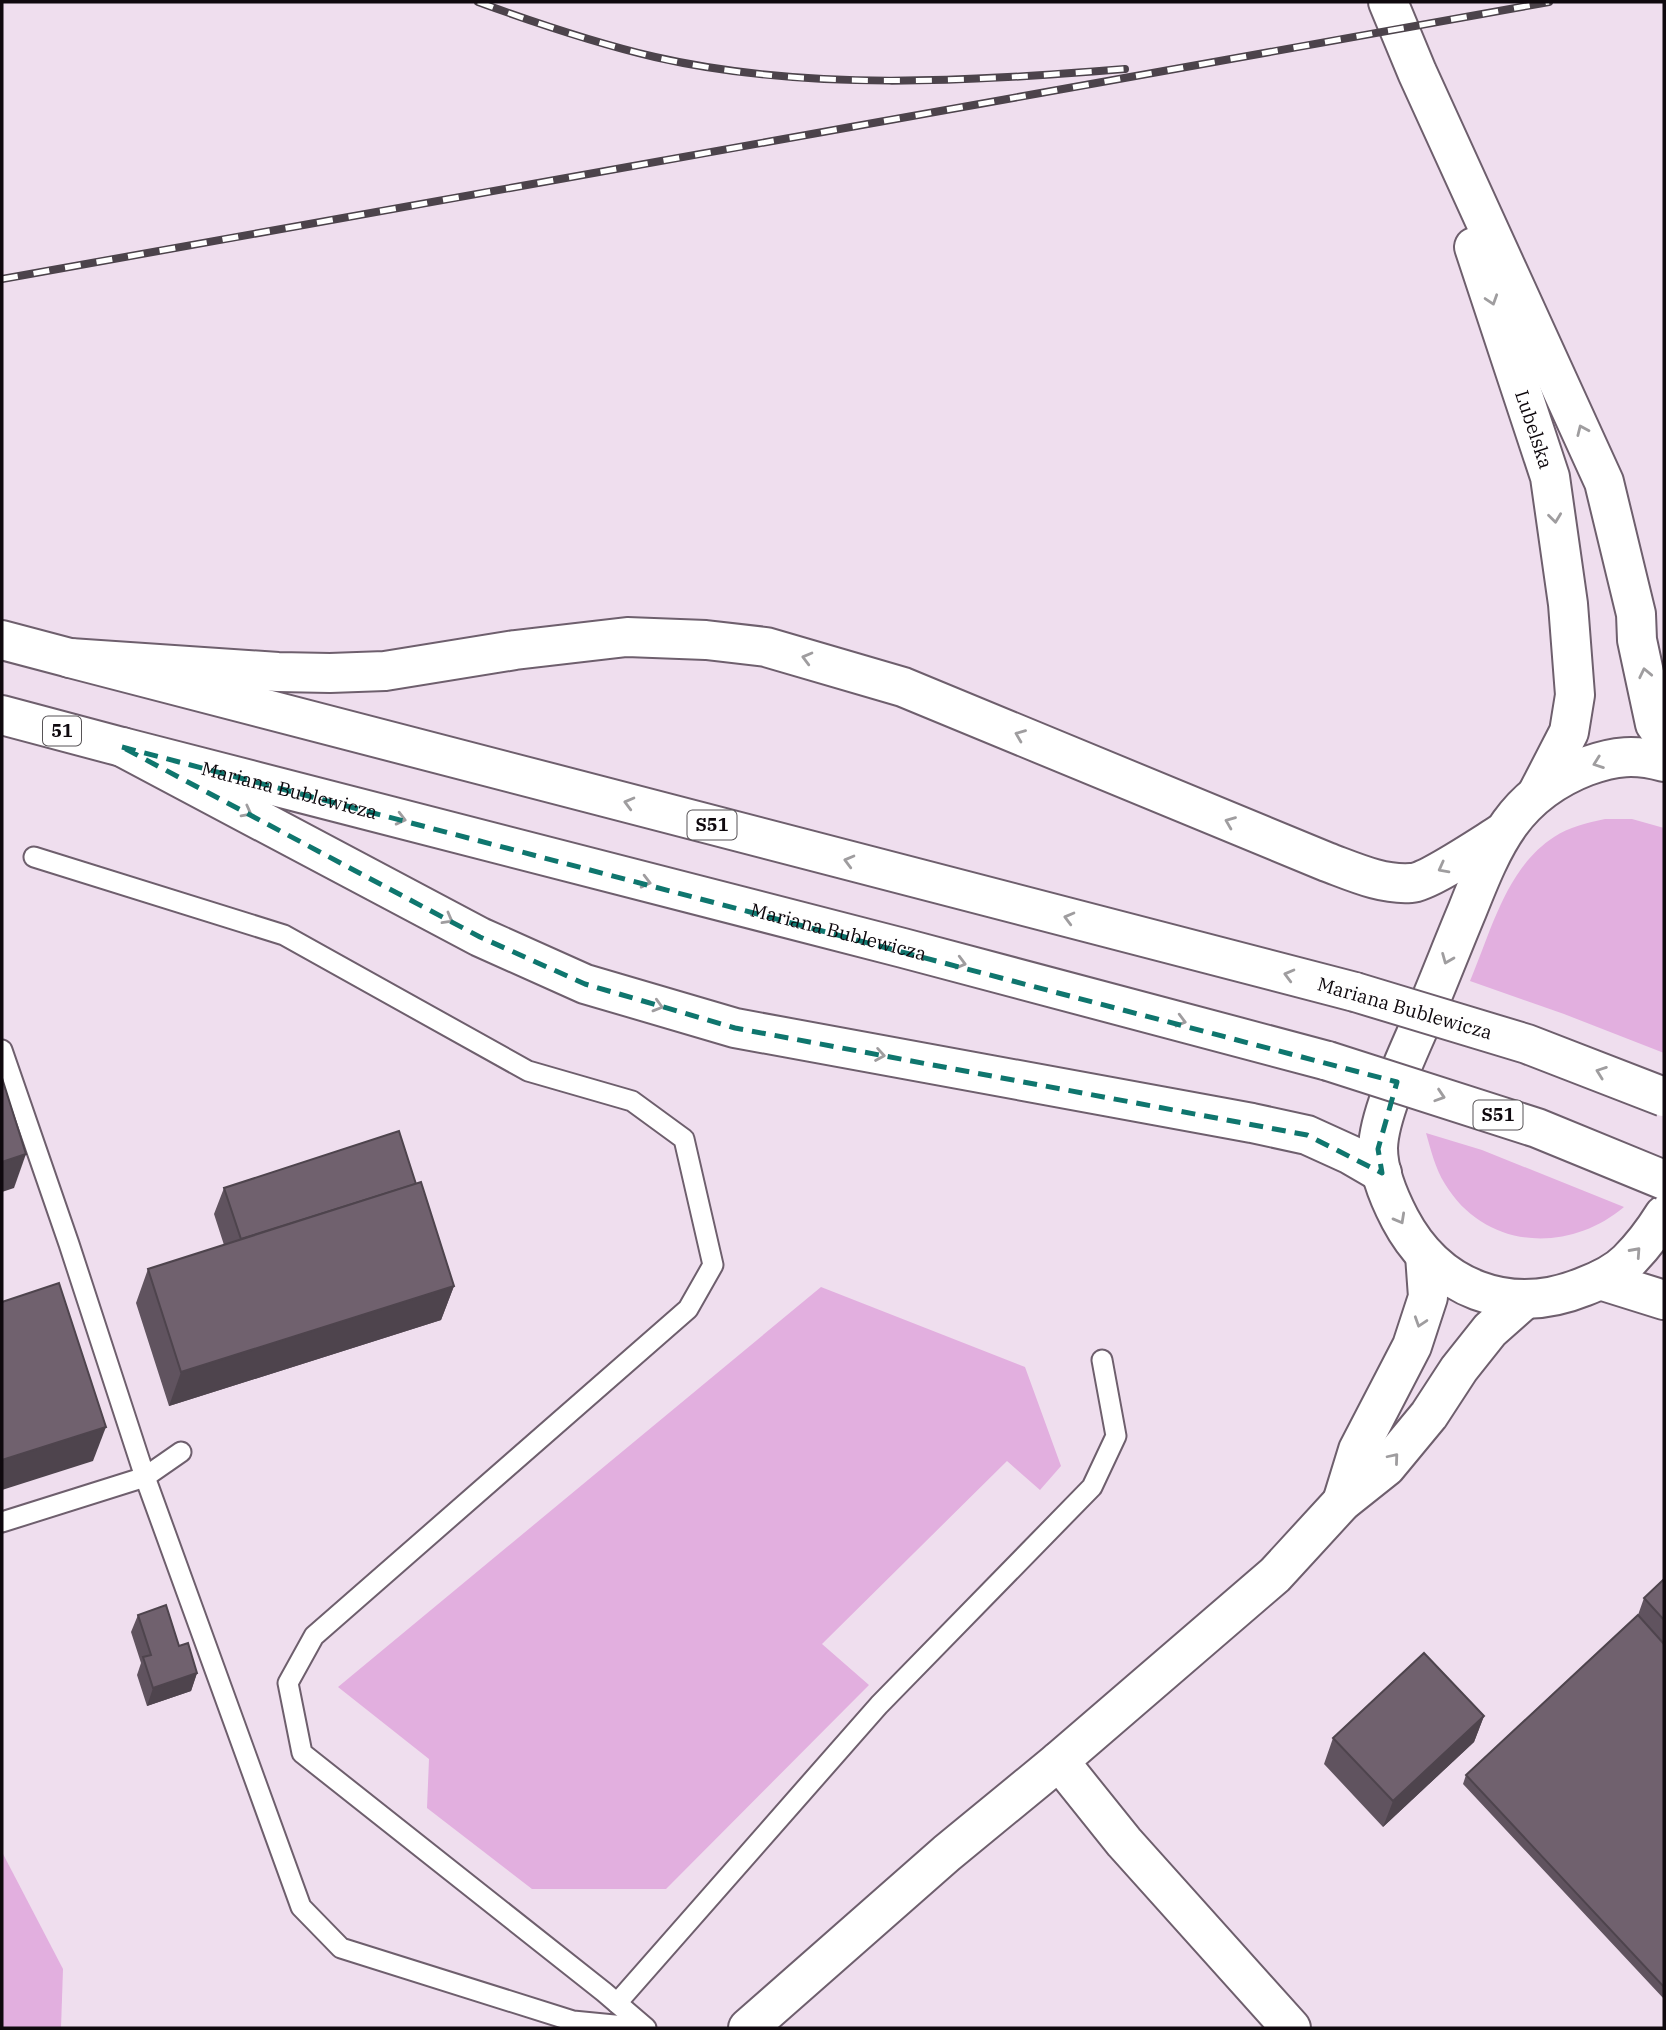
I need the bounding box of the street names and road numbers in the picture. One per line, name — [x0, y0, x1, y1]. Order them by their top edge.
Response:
street label: Lubelska — [1510, 387, 1558, 472]
road number: 51 — [43, 716, 81, 746]
street label: Mariana Bublewicza — [199, 756, 380, 824]
road number: S51 — [688, 810, 736, 840]
street label: Mariana Bublewicza — [748, 897, 929, 966]
street label: Mariana Bublewicza — [1315, 972, 1495, 1044]
road number: S51 — [1474, 1100, 1522, 1130]

